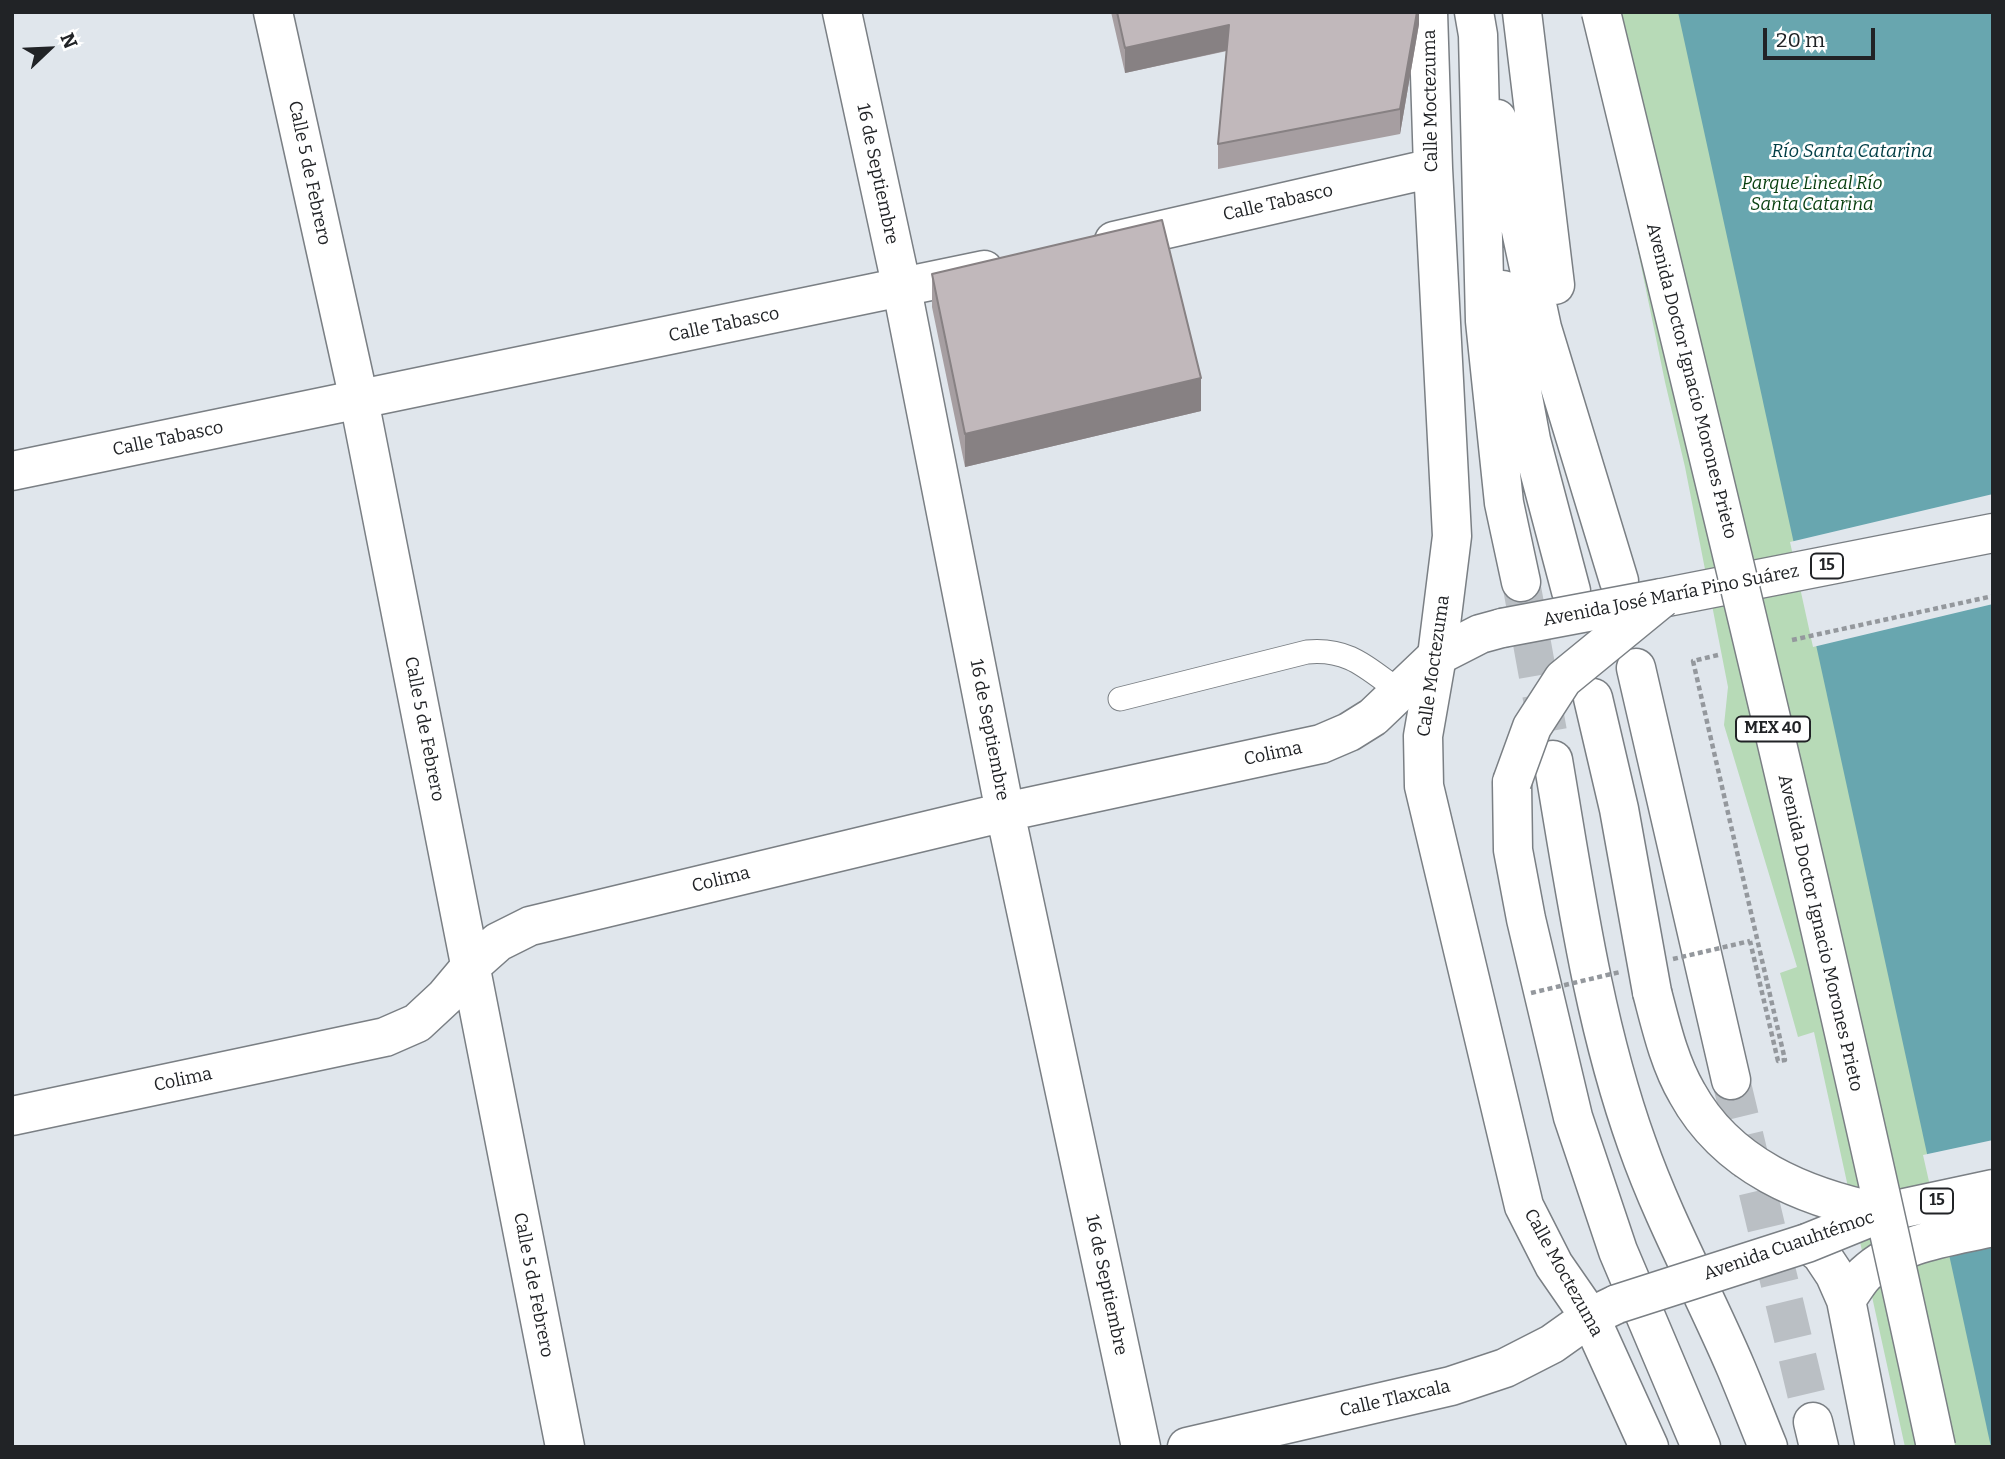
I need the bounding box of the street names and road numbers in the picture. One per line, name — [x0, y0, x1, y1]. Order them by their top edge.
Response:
street label: Calle Moctezuma — [1419, 29, 1443, 173]
street label: Calle 5 de Febrero — [283, 99, 335, 247]
street label: 16 de Septiembre — [852, 102, 902, 246]
street label: Calle Tabasco — [1221, 180, 1335, 226]
street label: Avenida Doctor Ignacio Morones Prieto — [1641, 221, 1741, 541]
street label: Calle Tabasco — [667, 303, 781, 347]
street label: Calle Tabasco — [111, 417, 225, 461]
road number: 15 — [1811, 554, 1843, 579]
street label: Avenida José María Pino Suárez — [1541, 561, 1801, 631]
street label: Calle Moctezuma — [1413, 594, 1455, 738]
street label: Calle 5 de Febrero — [399, 655, 449, 803]
street label: 16 de Septiembre — [965, 658, 1013, 802]
road number: MEX 40 — [1736, 716, 1810, 742]
street label: Colima — [1242, 737, 1304, 771]
street label: Avenida Doctor Ignacio Morones Prieto — [1773, 772, 1867, 1094]
street label: Colima — [690, 862, 752, 898]
street label: Colima — [152, 1063, 214, 1097]
road number: 15 — [1921, 1189, 1953, 1214]
street label: Calle Moctezuma — [1519, 1205, 1607, 1341]
street label: Avenida Cuauhtémoc — [1701, 1207, 1877, 1285]
street label: Calle 5 de Febrero — [508, 1211, 558, 1359]
street label: 16 de Septiembre — [1081, 1213, 1131, 1357]
street label: Calle Tlaxcala — [1338, 1376, 1452, 1422]

